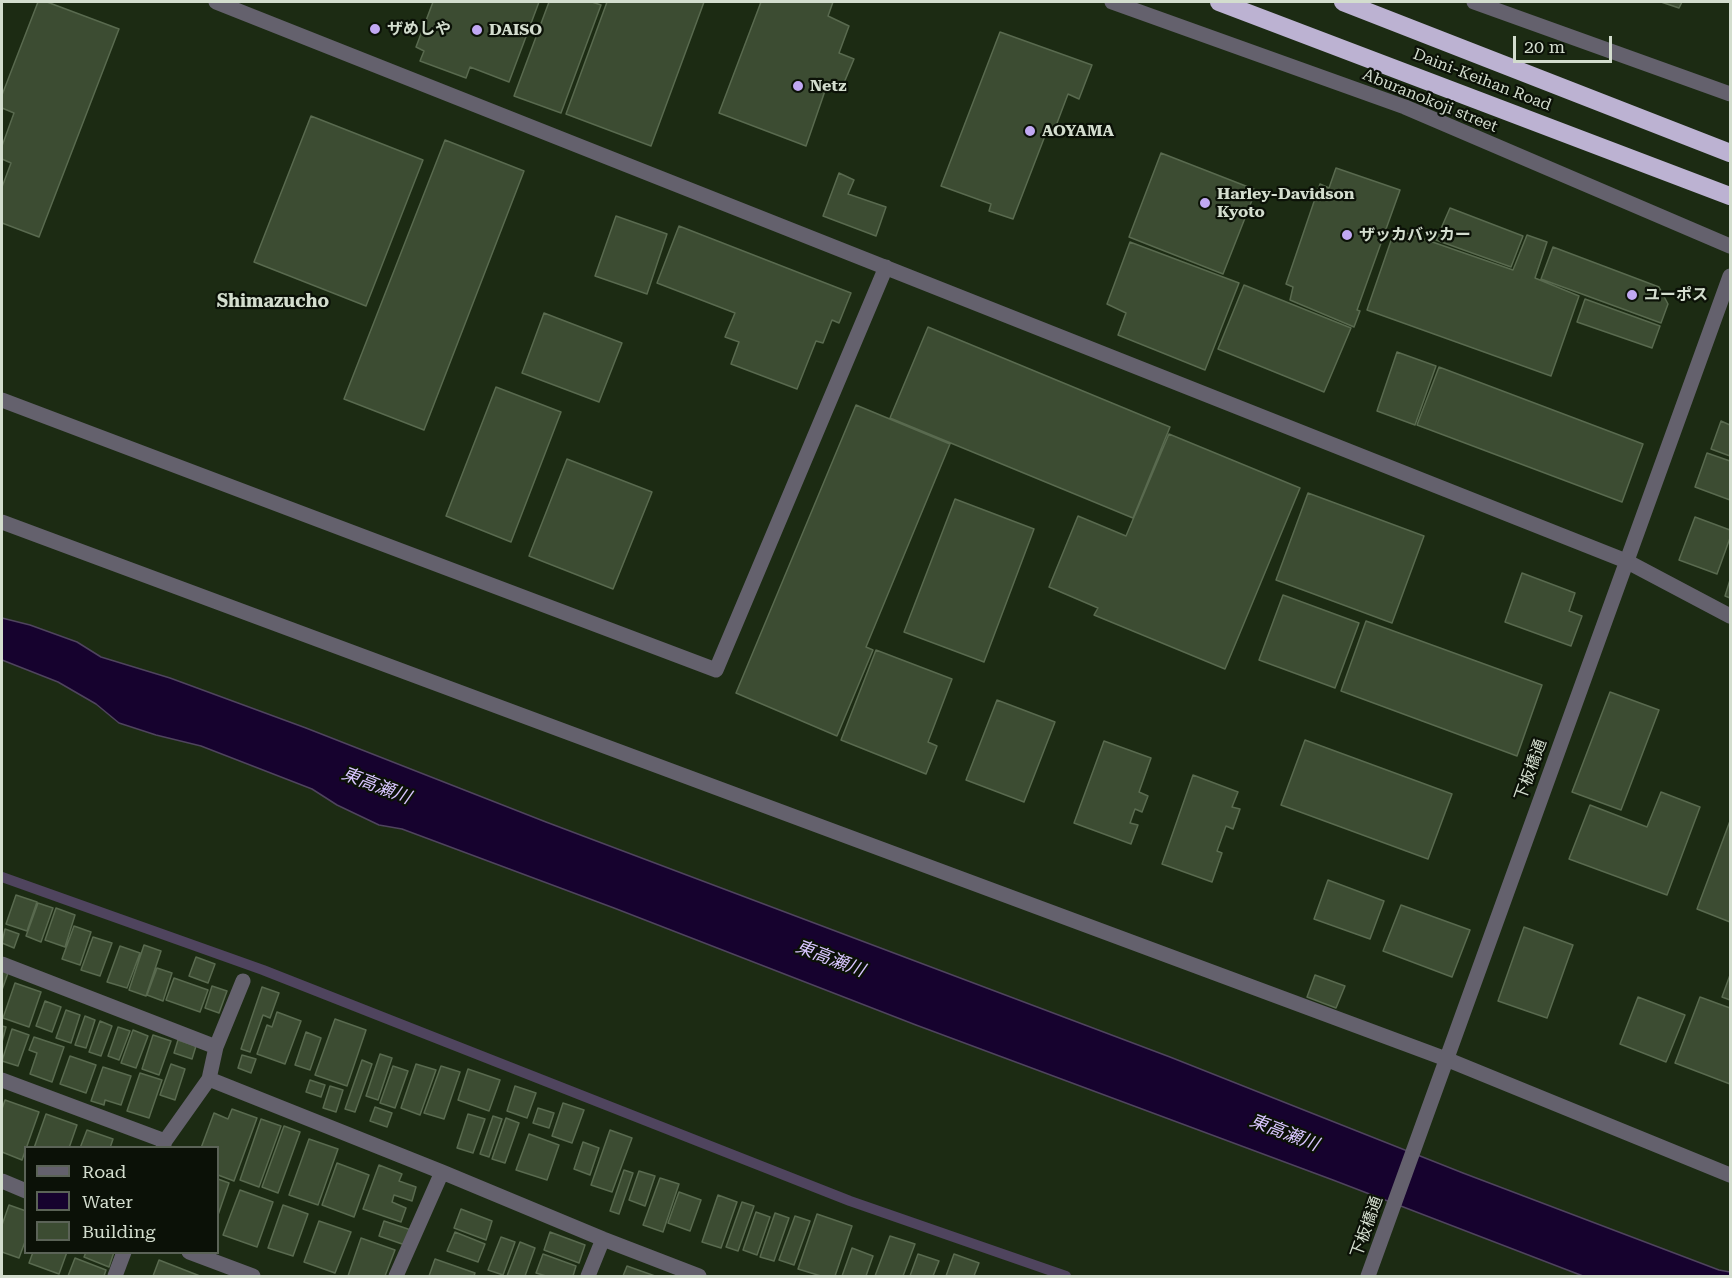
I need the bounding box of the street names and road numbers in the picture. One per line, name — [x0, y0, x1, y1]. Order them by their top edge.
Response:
street label: Daini-Keihan Road — [1410, 45, 1554, 115]
street label: Aburanokoji street — [1360, 65, 1500, 137]
street label: 下板橋通 — [1511, 737, 1551, 803]
street label: 下板橋通 — [1347, 1194, 1387, 1260]

